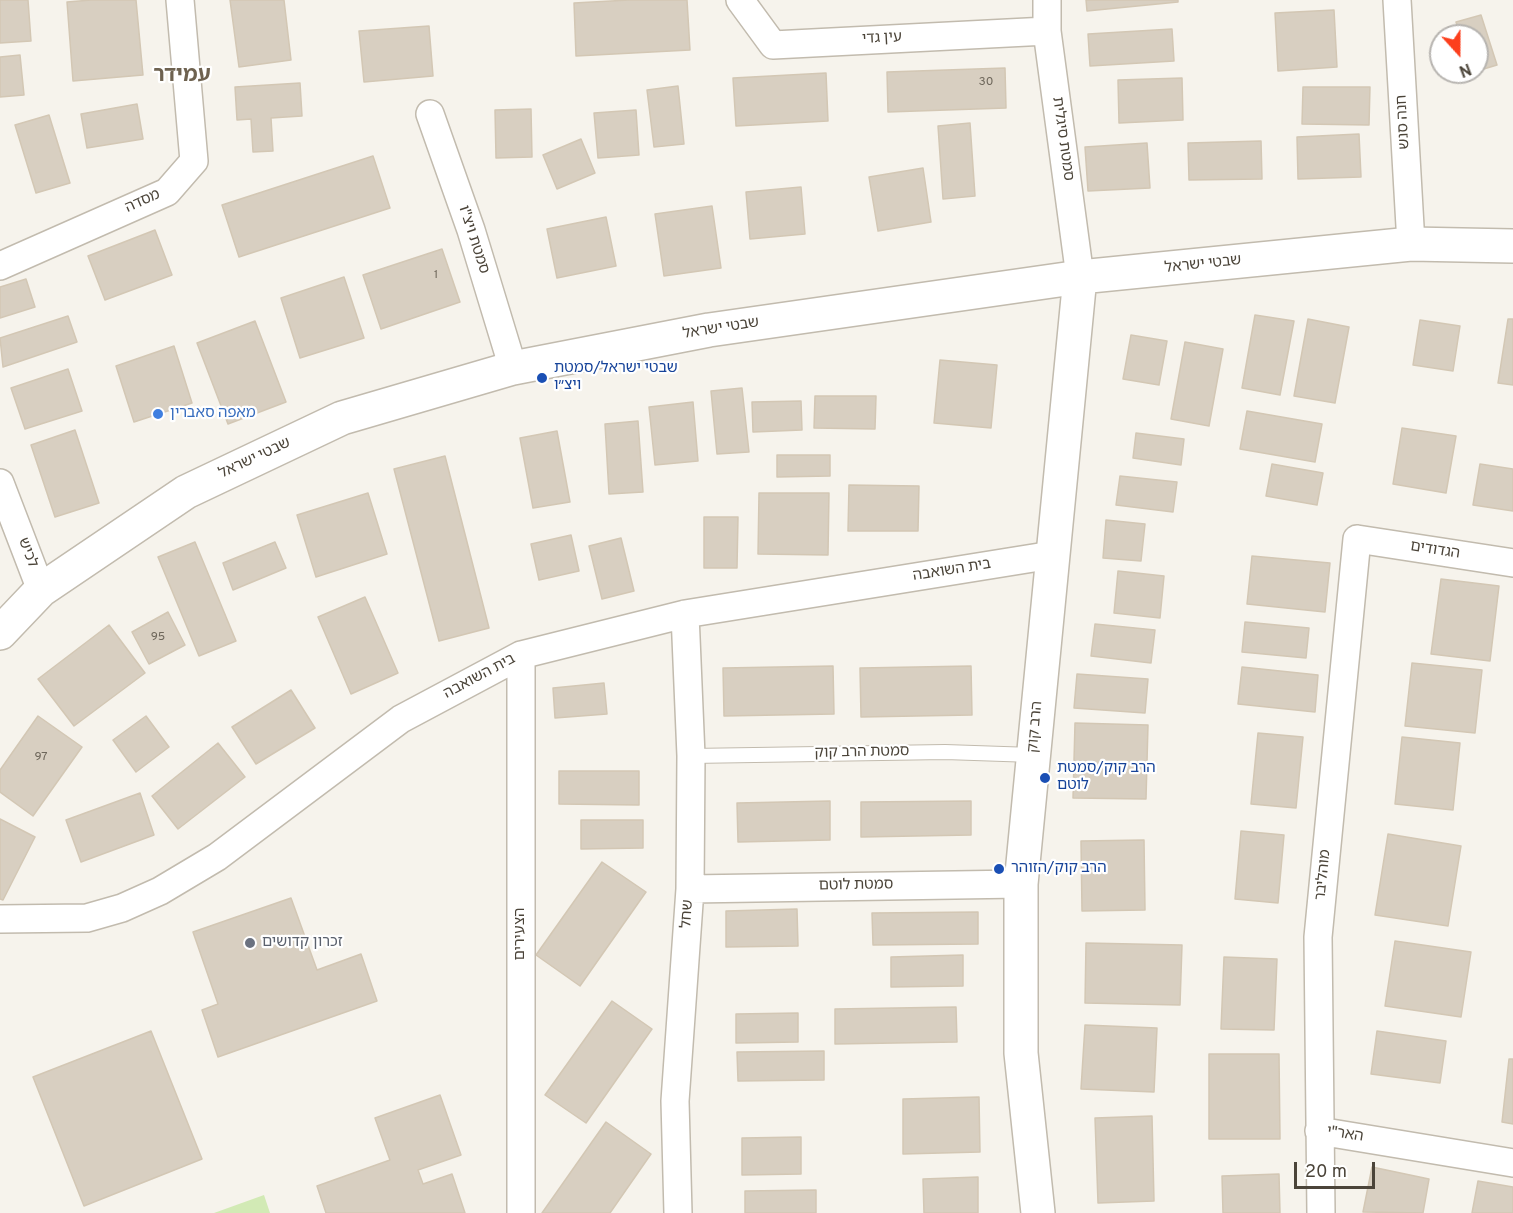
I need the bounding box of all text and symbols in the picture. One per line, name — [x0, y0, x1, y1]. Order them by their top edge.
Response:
north arrow — [1429, 24, 1489, 84]
street label: עין גדי — [862, 29, 902, 49]
text: N — [1456, 58, 1474, 80]
district label: עמידר — [153, 64, 211, 90]
house number: 30 — [979, 76, 993, 90]
street label: חנה סנש — [1394, 94, 1414, 150]
street label: סמטת סיגלית — [1047, 96, 1077, 182]
street label: מסדה — [123, 186, 163, 218]
street label: סמטת ויצ"ו — [454, 204, 492, 276]
street label: שבטי ישראל — [1164, 252, 1242, 278]
house number: 1 — [434, 269, 438, 283]
street label: שבטי ישראל — [682, 314, 760, 344]
place label: שבטי ישראל/סמטת ויצ״ו — [554, 360, 678, 395]
marker: שבטי ישראל/סמטת ויצ״ו — [535, 371, 549, 385]
place label: מאפה סאברין — [170, 405, 256, 423]
marker: מאפה סאברין — [151, 407, 165, 421]
street label: שבטי ישראל — [216, 435, 294, 483]
street label: לכיש — [13, 536, 41, 570]
street label: הגדודים — [1409, 538, 1461, 564]
street label: בית השואבה — [912, 556, 992, 586]
house number: 95 — [151, 631, 165, 645]
street label: בית השואבה — [441, 651, 519, 703]
street label: הרב קוק — [1025, 700, 1047, 754]
street label: סמטת הרב קוק — [814, 743, 910, 763]
house number: 97 — [34, 751, 48, 765]
place label: הרב קוק/סמטת לוטם — [1057, 760, 1156, 795]
marker: הרב קוק/סמטת לוטם — [1038, 771, 1052, 785]
street label: מוהליבר — [1312, 849, 1336, 901]
place label: הרב קוק/הזוהר — [1011, 860, 1107, 878]
marker: הרב קוק/הזוהר — [992, 862, 1006, 876]
street label: סמטת לוטם — [818, 876, 894, 896]
street label: שחל — [678, 899, 698, 929]
street label: הצעירים — [512, 908, 530, 960]
place label: זכרון קדושים — [262, 934, 343, 952]
marker: זכרון קדושים — [243, 936, 257, 950]
street label: האר"י — [1325, 1123, 1365, 1147]
scale bar — [1297, 1150, 1378, 1188]
text: 20 m — [1305, 1161, 1347, 1184]

